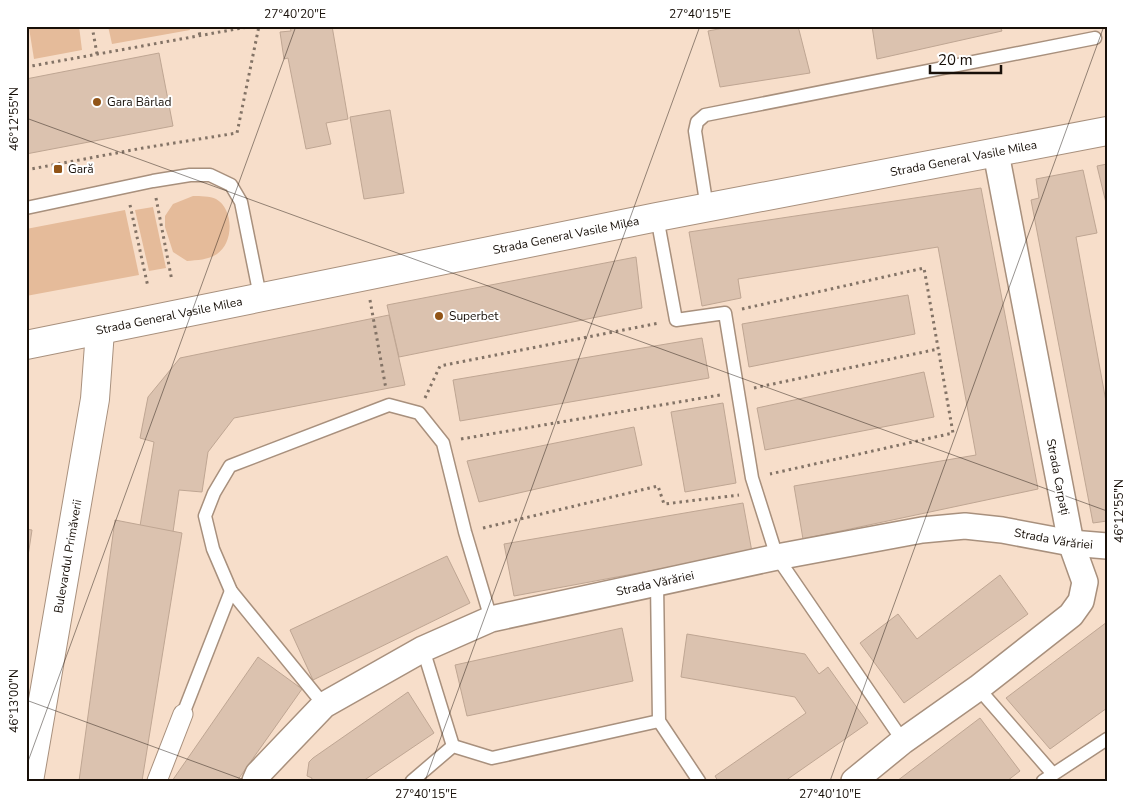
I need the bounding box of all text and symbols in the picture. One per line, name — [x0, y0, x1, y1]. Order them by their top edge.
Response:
text: 27°40'20"E — [264, 6, 326, 22]
text: 27°40'15"E — [669, 6, 731, 22]
scale bar — [930, 42, 1002, 74]
text: 20 m — [938, 50, 973, 70]
text: 46°12'55"N — [6, 87, 22, 151]
place label: Gara Bârlad — [107, 94, 171, 110]
marker: Gara Bârlad — [91, 96, 103, 108]
street label: Strada General Vasile Milea — [889, 137, 1038, 180]
place label: Gară — [68, 161, 94, 177]
marker: Gară — [52, 163, 64, 175]
street label: Strada General Vasile Milea — [491, 213, 641, 258]
street label: Strada General Vasile Milea — [94, 293, 244, 339]
place label: Superbet — [449, 308, 499, 324]
marker: Superbet — [433, 310, 445, 322]
street label: Strada Carpați — [1043, 437, 1073, 517]
text: 46°12'55"N — [1111, 479, 1127, 543]
street label: Bulevardul Primăverii — [50, 498, 86, 614]
street label: Strada Vărăriei — [1013, 524, 1093, 553]
street label: Strada Vărăriei — [614, 567, 696, 600]
text: 46°13'00"N — [6, 669, 22, 733]
text: 27°40'15"E — [395, 786, 457, 802]
text: 27°40'10"E — [799, 786, 861, 802]

